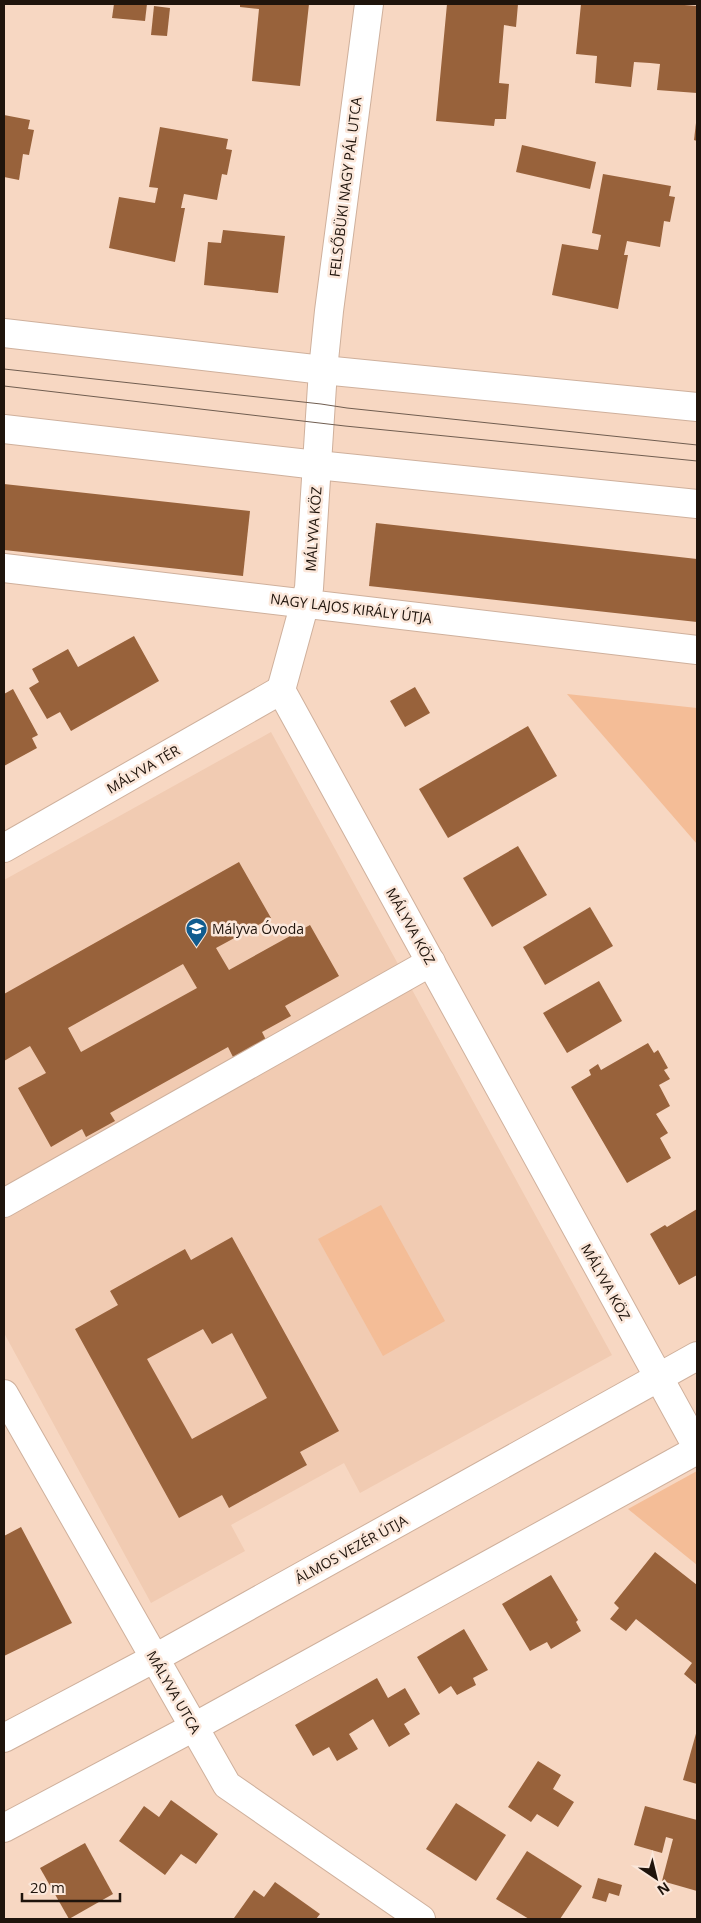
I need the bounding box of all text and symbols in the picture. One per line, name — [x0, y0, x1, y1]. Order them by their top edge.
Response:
street label: FELSŐBÜKI NAGY PÁL UTCA — [325, 96, 365, 278]
street label: MÁLYVA KÖZ — [301, 486, 325, 572]
street label: NAGY LAJOS KIRÁLY ÚTJA — [269, 589, 433, 627]
street label: MÁLYVA TÉR — [103, 740, 183, 798]
street label: MÁLYVA KÖZ — [382, 884, 440, 968]
school or university icon: Mályva Óvoda — [184, 916, 208, 947]
place label: Mályva Óvoda — [212, 919, 304, 938]
street label: MÁLYVA KÖZ — [577, 1240, 635, 1324]
street label: ÁLMOS VEZÉR ÚTJA — [291, 1510, 411, 1588]
street label: MÁLYVA UTCA — [143, 1647, 206, 1737]
north arrow — [631, 1853, 681, 1903]
scale bar — [22, 1870, 120, 1902]
text: 20 m — [30, 1877, 65, 1897]
text: N — [654, 1878, 674, 1900]

